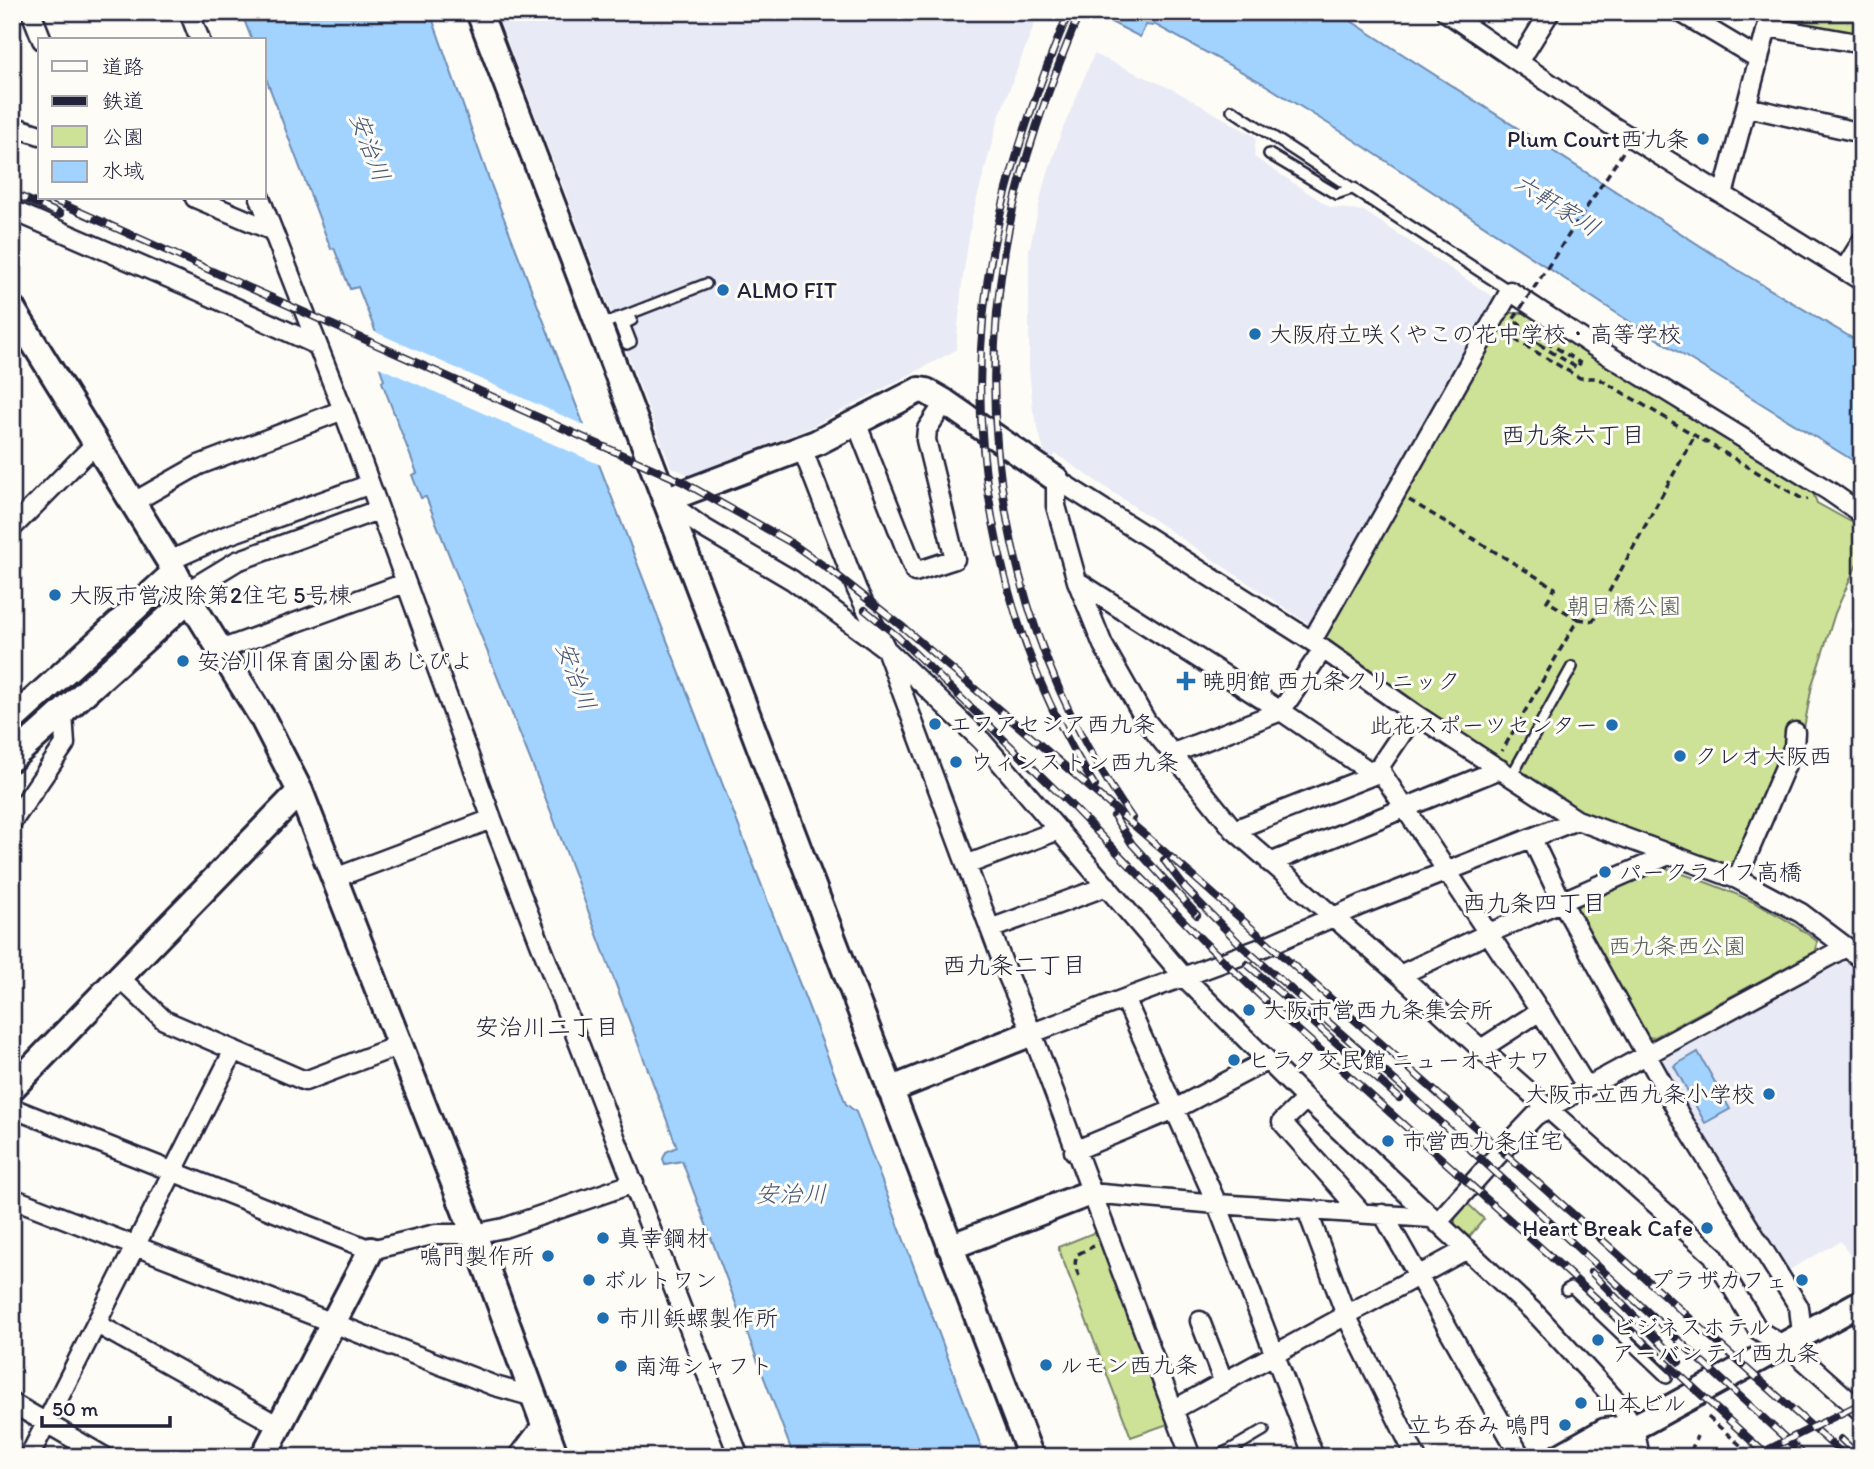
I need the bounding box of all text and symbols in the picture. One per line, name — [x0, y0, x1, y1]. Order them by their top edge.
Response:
legend — [38, 38, 266, 200]
text: 道路 — [102, 54, 144, 79]
text: 鉄道 — [102, 88, 144, 113]
water label: 安治川 — [344, 108, 397, 186]
text: 公園 — [102, 124, 144, 149]
place label: Plum Court西九条 — [1507, 125, 1689, 153]
marker: Plum Court西九条 — [1695, 131, 1711, 147]
text: 水域 — [102, 158, 144, 183]
water label: 六軒家川 — [1509, 167, 1606, 242]
place label: ALMO FIT — [737, 276, 837, 304]
marker: ALMO FIT — [715, 282, 731, 298]
place label: 大阪府立咲くやこの花中学校・高等学校 — [1269, 320, 1681, 348]
marker: 大阪府立咲くやこの花中学校・高等学校 — [1247, 326, 1263, 342]
district label: 西九条六丁目 — [1501, 420, 1645, 449]
place label: 大阪市営波除第2住宅 5号棟 — [69, 581, 351, 609]
marker: 大阪市営波除第2住宅 5号棟 — [47, 587, 63, 603]
park label: 朝日橋公園 — [1567, 592, 1682, 620]
water label: 安治川 — [550, 637, 603, 715]
place label: 安治川保育園分園あじぴよ — [197, 647, 473, 675]
marker: 安治川保育園分園あじぴよ — [175, 653, 191, 669]
place label: 暁明館 西九条クリニック — [1202, 667, 1460, 695]
marker: 暁明館 西九条クリニック — [1176, 671, 1196, 691]
place label: エフアセシア西九条 — [949, 710, 1156, 738]
place label: 此花スポーツセンター — [1369, 711, 1598, 739]
marker: エフアセシア西九条 — [927, 716, 943, 732]
marker: 此花スポーツセンター — [1604, 717, 1620, 733]
place label: クレオ大阪西 — [1694, 742, 1832, 770]
place label: ウィンストン西九条 — [970, 748, 1179, 776]
marker: クレオ大阪西 — [1672, 748, 1688, 764]
marker: ウィンストン西九条 — [948, 754, 964, 770]
place label: パークライフ高橋 — [1619, 858, 1802, 886]
marker: パークライフ高橋 — [1597, 864, 1613, 880]
district label: 西九条四丁目 — [1462, 888, 1606, 917]
park label: 西九条西公園 — [1608, 932, 1746, 960]
district label: 西九条二丁目 — [942, 950, 1086, 979]
place label: 大阪市営西九条集会所 — [1263, 996, 1493, 1024]
marker: 大阪市営西九条集会所 — [1241, 1002, 1257, 1018]
district label: 安治川二丁目 — [475, 1012, 619, 1041]
place label: ヒラタ交民館 ニューオキナワ — [1248, 1046, 1551, 1074]
marker: ヒラタ交民館 ニューオキナワ — [1226, 1052, 1242, 1068]
place label: 大阪市立西九条小学校 — [1525, 1080, 1755, 1108]
marker: 大阪市立西九条小学校 — [1761, 1086, 1777, 1102]
place label: 市営西九条住宅 — [1402, 1127, 1563, 1155]
marker: 市営西九条住宅 — [1380, 1133, 1396, 1149]
water label: 安治川 — [755, 1179, 827, 1208]
place label: Heart Break Cafe — [1522, 1214, 1693, 1242]
marker: Heart Break Cafe — [1699, 1220, 1715, 1236]
place label: 真幸鋼材 — [617, 1224, 709, 1252]
marker: 真幸鋼材 — [595, 1230, 611, 1246]
place label: 鳴門製作所 — [419, 1242, 534, 1270]
marker: 鳴門製作所 — [540, 1248, 556, 1264]
place label: ボルトワン — [603, 1266, 718, 1294]
place label: プラザカフェ — [1650, 1266, 1788, 1294]
marker: ボルトワン — [581, 1272, 597, 1288]
marker: プラザカフェ — [1794, 1272, 1810, 1288]
place label: 市川鋲螺製作所 — [617, 1304, 778, 1332]
marker: 市川鋲螺製作所 — [595, 1310, 611, 1326]
place label: ビジネスホテル アーバンティ西九条 — [1612, 1313, 1819, 1367]
marker: ビジネスホテル アーバンティ西九条 — [1590, 1332, 1606, 1348]
place label: ルモン西九条 — [1060, 1351, 1198, 1379]
place label: 南海シャフト — [635, 1352, 773, 1380]
marker: ルモン西九条 — [1038, 1357, 1054, 1373]
marker: 南海シャフト — [613, 1358, 629, 1374]
scale bar — [42, 1385, 170, 1429]
place label: 山本ビル — [1595, 1389, 1687, 1417]
marker: 山本ビル — [1573, 1395, 1589, 1411]
text: 50 m — [52, 1396, 99, 1421]
place label: 立ち呑み 鳴門 — [1408, 1411, 1551, 1439]
marker: 立ち呑み 鳴門 — [1557, 1417, 1573, 1433]

